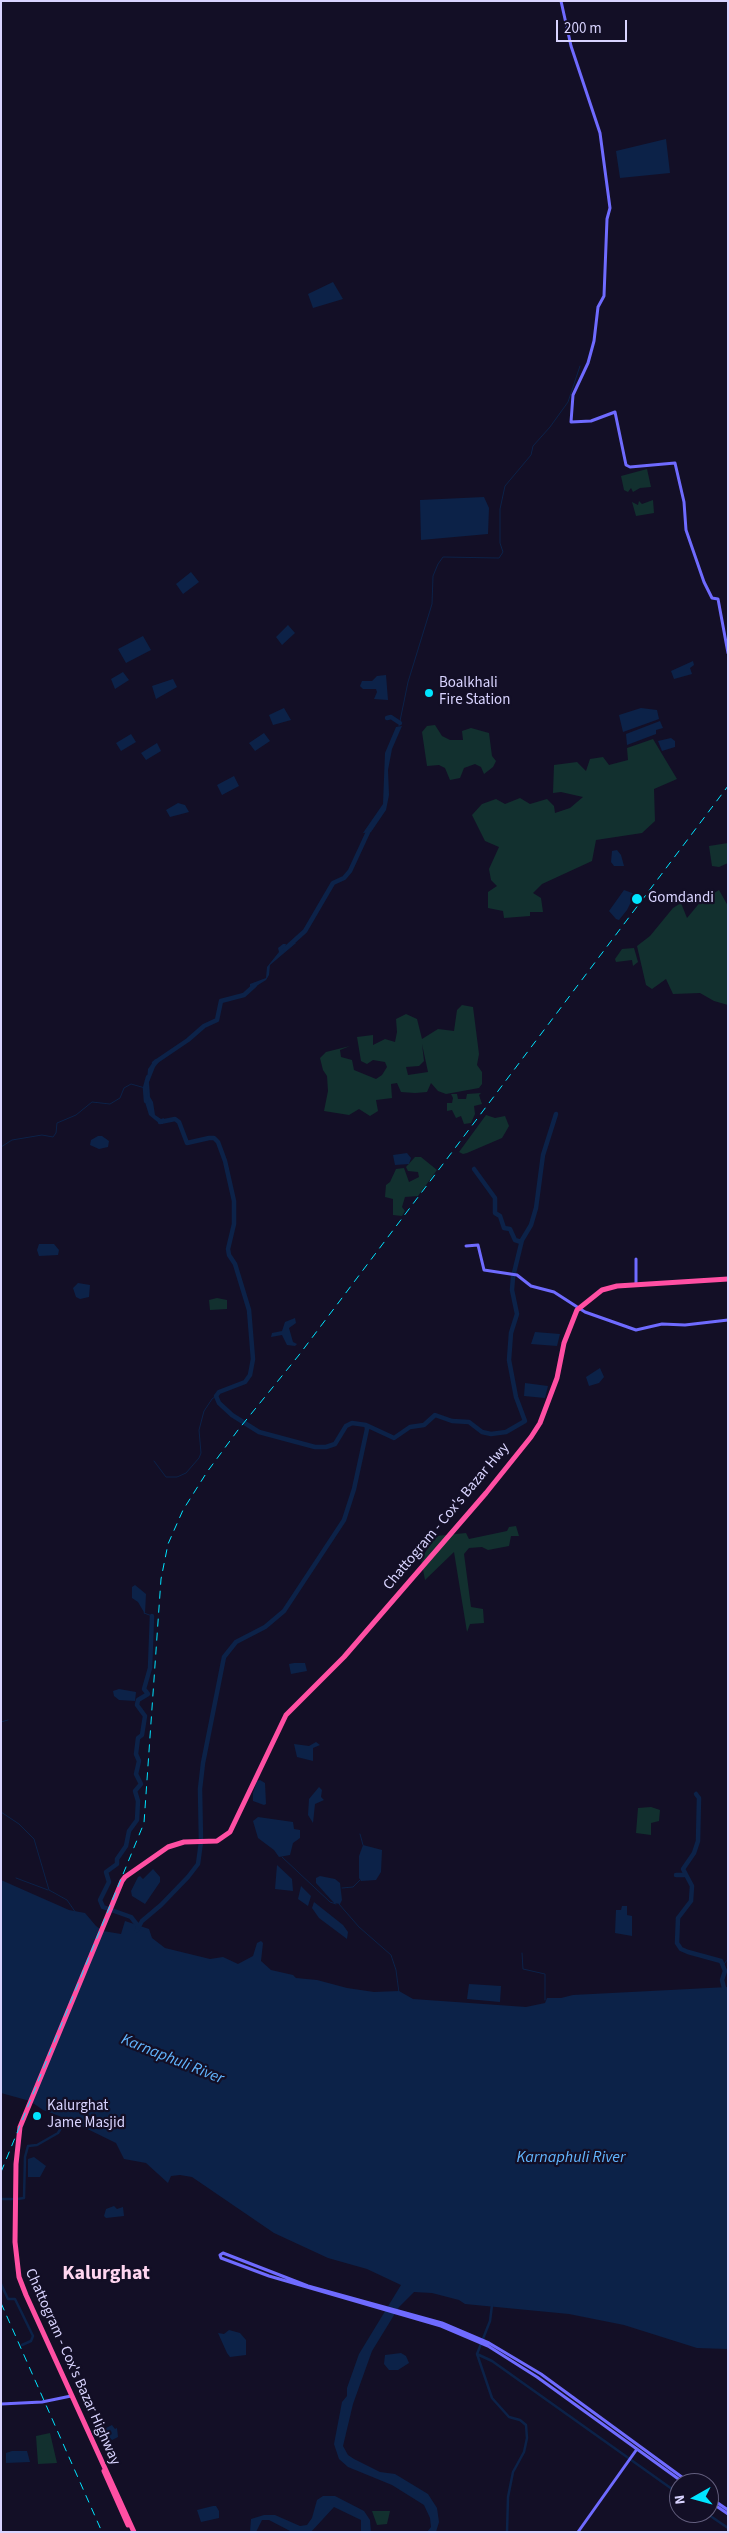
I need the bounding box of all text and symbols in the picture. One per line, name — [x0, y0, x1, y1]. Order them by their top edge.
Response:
scale bar — [559, 10, 630, 42]
text: 200 m — [564, 18, 602, 39]
place label: Boalkhali Fire Station — [439, 675, 510, 710]
marker: Boalkhali Fire Station — [423, 687, 435, 699]
place label: Gomdandi — [648, 890, 714, 908]
marker: Gomdandi — [630, 892, 644, 906]
street label: Chattogram - Cox's Bazar Hwy — [380, 1440, 514, 1594]
water label: Karnaphuli River — [118, 2031, 226, 2089]
place label: Kalurghat Jame Masjid — [47, 2098, 125, 2133]
marker: Kalurghat Jame Masjid — [31, 2110, 43, 2122]
water label: Karnaphuli River — [517, 2148, 625, 2168]
district label: Kalurghat — [62, 2263, 150, 2287]
street label: Chattogram - Cox's Bazar Highway — [20, 2266, 124, 2468]
north arrow — [669, 2473, 719, 2523]
text: N — [670, 2494, 691, 2506]

